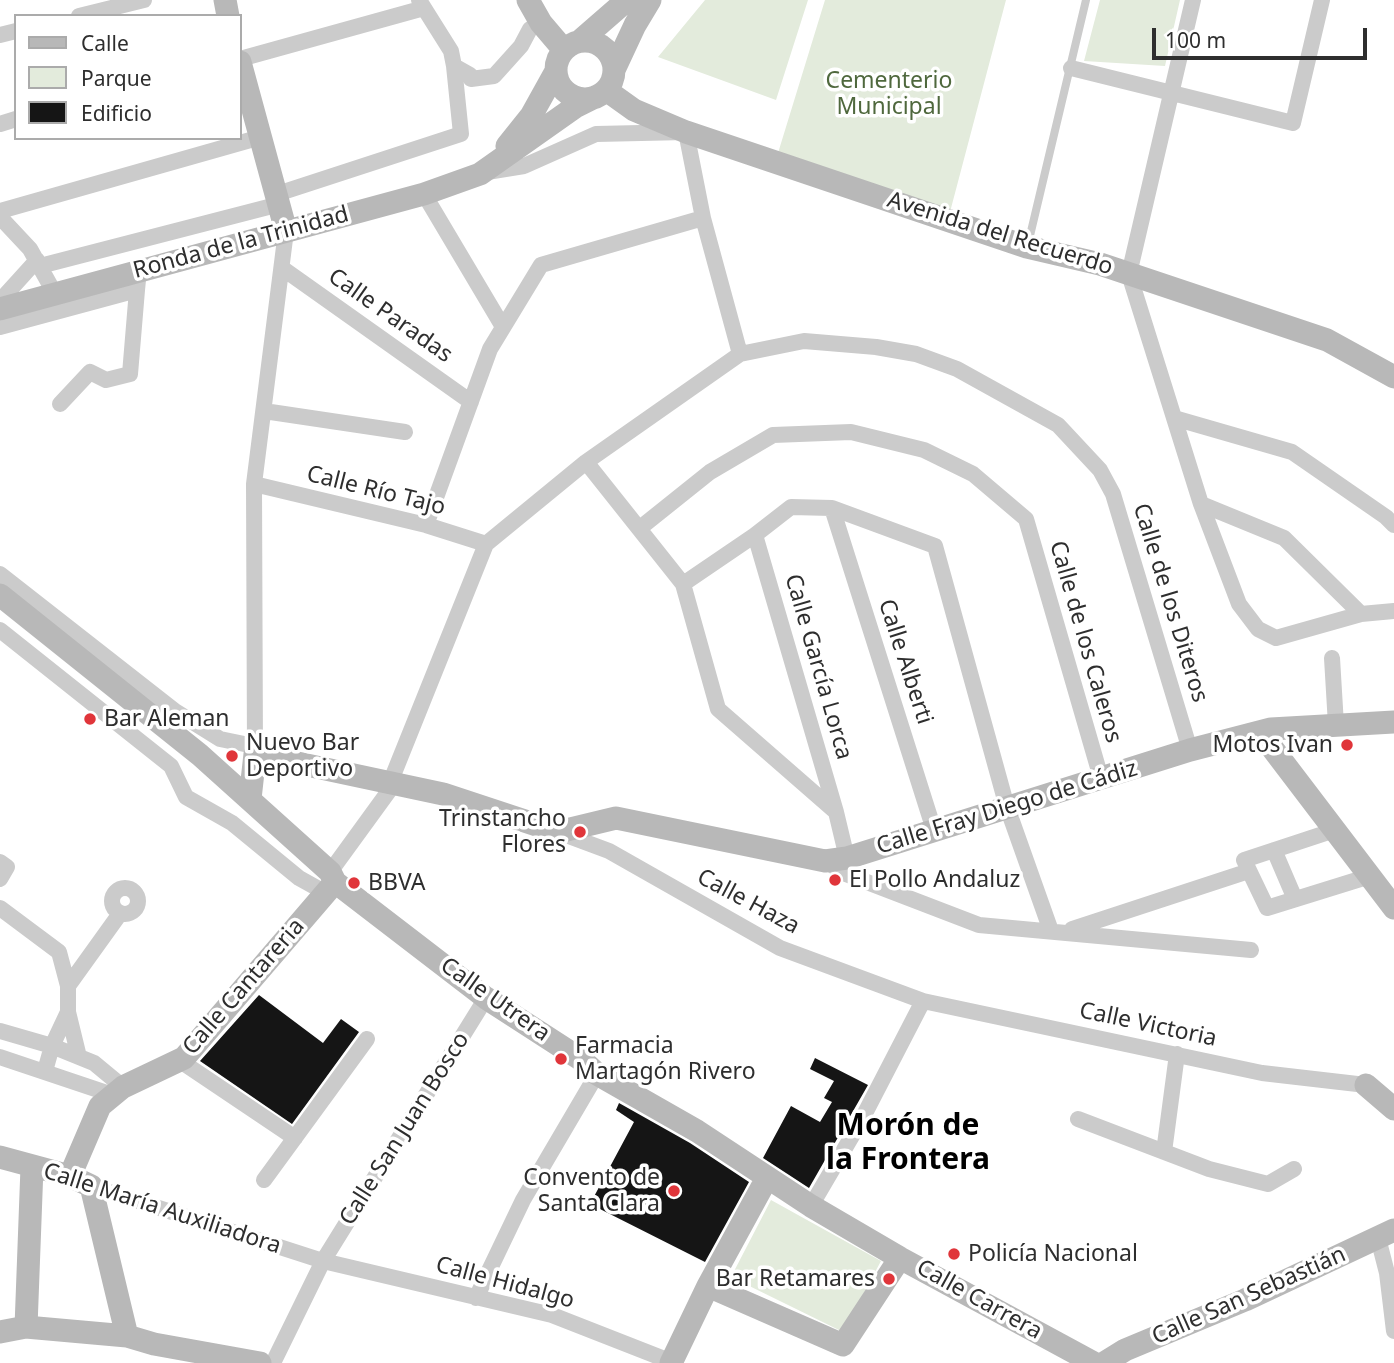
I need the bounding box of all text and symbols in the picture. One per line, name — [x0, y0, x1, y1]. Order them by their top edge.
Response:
legend — [14, 14, 242, 140]
scale bar — [1156, 14, 1371, 58]
text: 100 m — [1165, 26, 1226, 54]
text: Calle — [81, 29, 129, 57]
text: Parque — [81, 64, 151, 92]
park label: Cementerio Municipal — [826, 67, 952, 121]
text: Edificio — [81, 99, 152, 127]
street label: Avenida del Recuerdo — [884, 187, 1116, 281]
street label: Ronda de la Trinidad — [130, 201, 352, 285]
street label: Calle Paradas — [323, 263, 457, 369]
street label: Calle Río Tajo — [304, 460, 448, 522]
street label: Calle de los Diteros — [1127, 500, 1213, 706]
street label: Calle de los Caleros — [1043, 538, 1127, 746]
street label: Calle García Lorca — [778, 571, 858, 763]
street label: Calle Alberti — [872, 596, 938, 728]
place label: Bar Aleman — [104, 705, 230, 733]
marker: Bar Aleman — [82, 711, 98, 727]
place label: Nuevo Bar Deportivo — [246, 729, 359, 783]
place label: Motos Ivan — [1212, 731, 1333, 759]
marker: Motos Ivan — [1339, 737, 1355, 753]
marker: Nuevo Bar Deportivo — [224, 748, 240, 764]
street label: Calle Fray Diego de Cádiz — [873, 755, 1141, 861]
place label: Trinstancho Flores — [439, 805, 566, 859]
marker: Trinstancho Flores — [572, 824, 588, 840]
street label: Calle Haza — [692, 864, 804, 940]
place label: El Pollo Andaluz — [849, 866, 1020, 894]
place label: BBVA — [368, 869, 425, 897]
marker: El Pollo Andaluz — [827, 872, 843, 888]
marker: BBVA — [346, 875, 362, 891]
street label: Calle Cantareria — [177, 913, 311, 1061]
street label: Calle Utrera — [435, 952, 555, 1048]
street label: Calle Victoria — [1077, 997, 1219, 1053]
street label: Calle San Juan Bosco — [334, 1027, 476, 1231]
place label: Farmacia Martagón Rivero — [575, 1032, 756, 1086]
marker: Farmacia Martagón Rivero — [553, 1051, 569, 1067]
district label: Morón de la Frontera — [826, 1108, 990, 1178]
street label: Calle María Auxiliadora — [40, 1158, 284, 1260]
place label: Convento de Santa Clara — [523, 1164, 660, 1218]
marker: Convento de Santa Clara — [666, 1183, 682, 1199]
place label: Policía Nacional — [968, 1240, 1138, 1268]
street label: Calle San Sebastián — [1148, 1241, 1350, 1351]
marker: Policía Nacional — [946, 1246, 962, 1262]
street label: Calle Hidalgo — [433, 1251, 577, 1315]
street label: Calle Carrera — [911, 1254, 1047, 1346]
place label: Bar Retamares — [716, 1265, 875, 1293]
marker: Bar Retamares — [881, 1271, 897, 1287]

